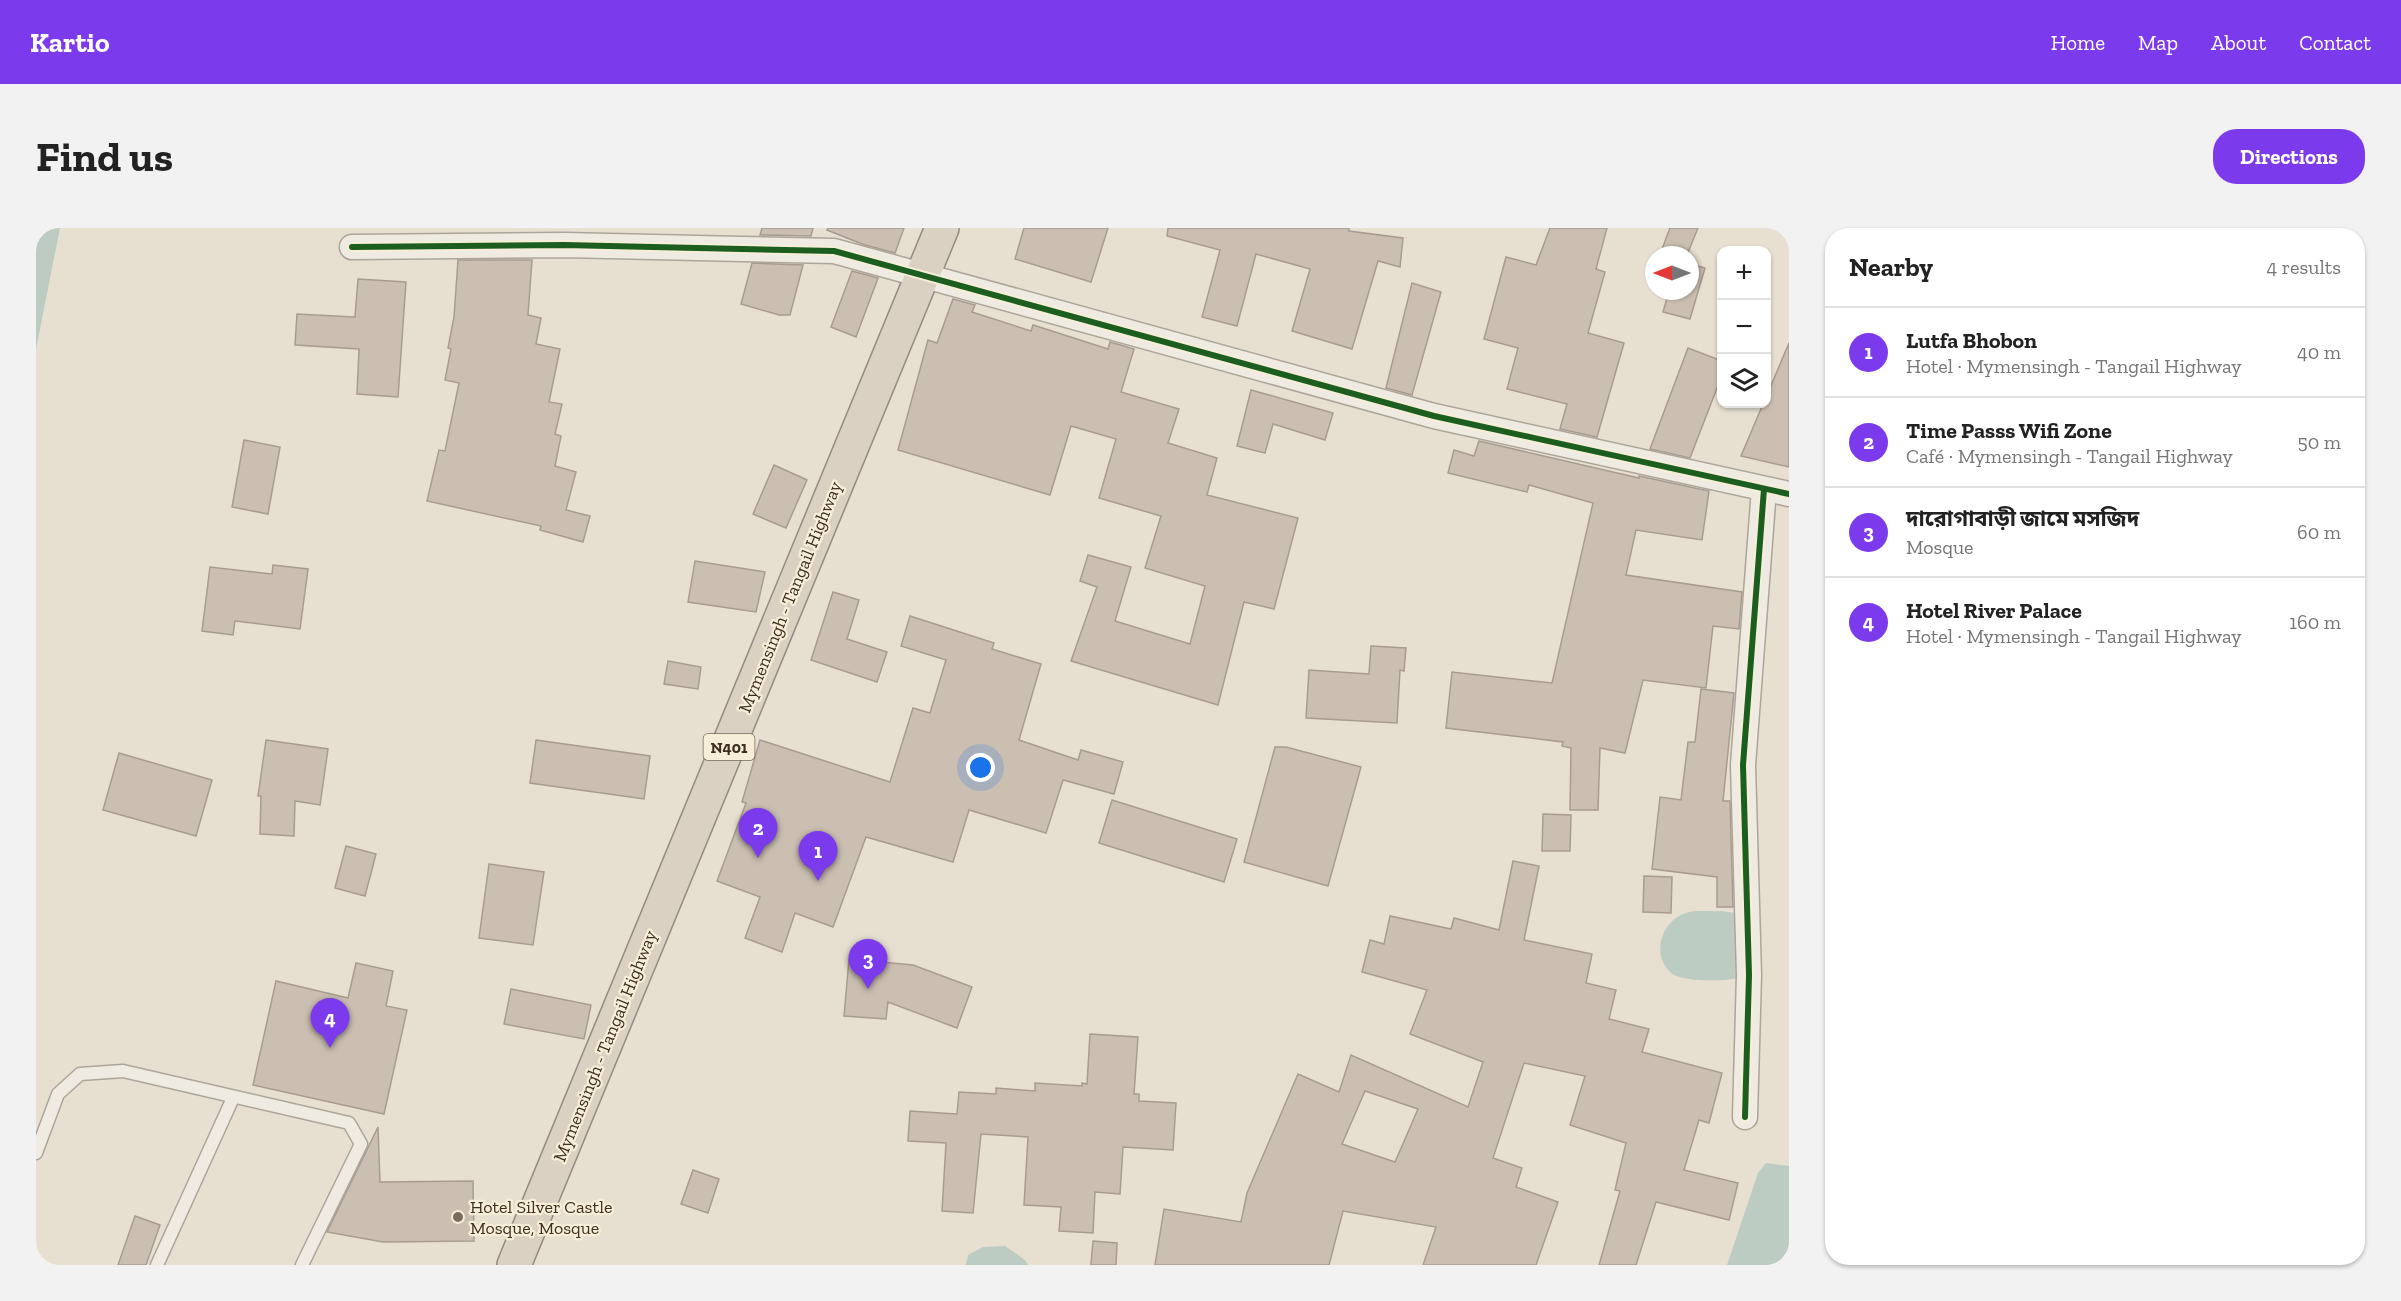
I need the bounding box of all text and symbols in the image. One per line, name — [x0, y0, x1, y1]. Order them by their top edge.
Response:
text: Kartio — [30, 26, 110, 59]
text: Home — [2051, 30, 2105, 55]
text: Map — [2138, 30, 2178, 55]
text: About — [2211, 30, 2266, 55]
text: Contact — [2299, 30, 2371, 55]
button: Directions — [2213, 129, 2365, 184]
text: Find us — [36, 131, 173, 182]
north arrow — [1645, 246, 1699, 300]
map controls — [1717, 246, 1771, 408]
button: + — [1717, 246, 1771, 300]
text: Nearby — [1849, 251, 1933, 283]
text: 4 results — [2266, 255, 2341, 279]
button: − — [1717, 300, 1771, 354]
text: Lutfa Bhobon — [1906, 327, 2037, 354]
text: 1 — [1864, 340, 1873, 364]
text: 40 m — [2297, 340, 2341, 364]
button: layers — [1717, 354, 1771, 408]
text: Hotel · Mymensingh - Tangail Highway — [1906, 354, 2242, 378]
text: Time Passs Wifi Zone — [1906, 417, 2112, 444]
text: 2 — [1863, 430, 1874, 454]
text: 50 m — [2297, 430, 2341, 454]
text: Café · Mymensingh - Tangail Highway — [1906, 444, 2233, 468]
street label: Mymensingh - Tangail Highway — [733, 477, 847, 716]
text: দারোগাবাড়ী জামে মসজিদ — [1906, 505, 2139, 532]
text: 3 — [1863, 520, 1874, 544]
text: 60 m — [2297, 520, 2341, 544]
text: Mosque — [1906, 535, 1974, 559]
text: Hotel River Palace — [1906, 597, 2082, 624]
text: 4 — [1863, 610, 1874, 634]
text: 160 m — [2289, 610, 2341, 634]
text: Hotel · Mymensingh - Tangail Highway — [1906, 624, 2242, 648]
road number: N401 — [704, 734, 754, 760]
your location — [966, 753, 995, 782]
pin: 2 — [738, 808, 778, 858]
pin: 1 — [798, 832, 838, 881]
street label: Mymensingh - Tangail Highway — [548, 926, 662, 1165]
pin: 3 — [848, 940, 888, 989]
pin: 4 — [310, 998, 350, 1048]
place label: Hotel Silver Castle Mosque, Mosque — [470, 1196, 612, 1239]
marker: Hotel Silver Castle Mosque, Mosque — [451, 1210, 465, 1224]

